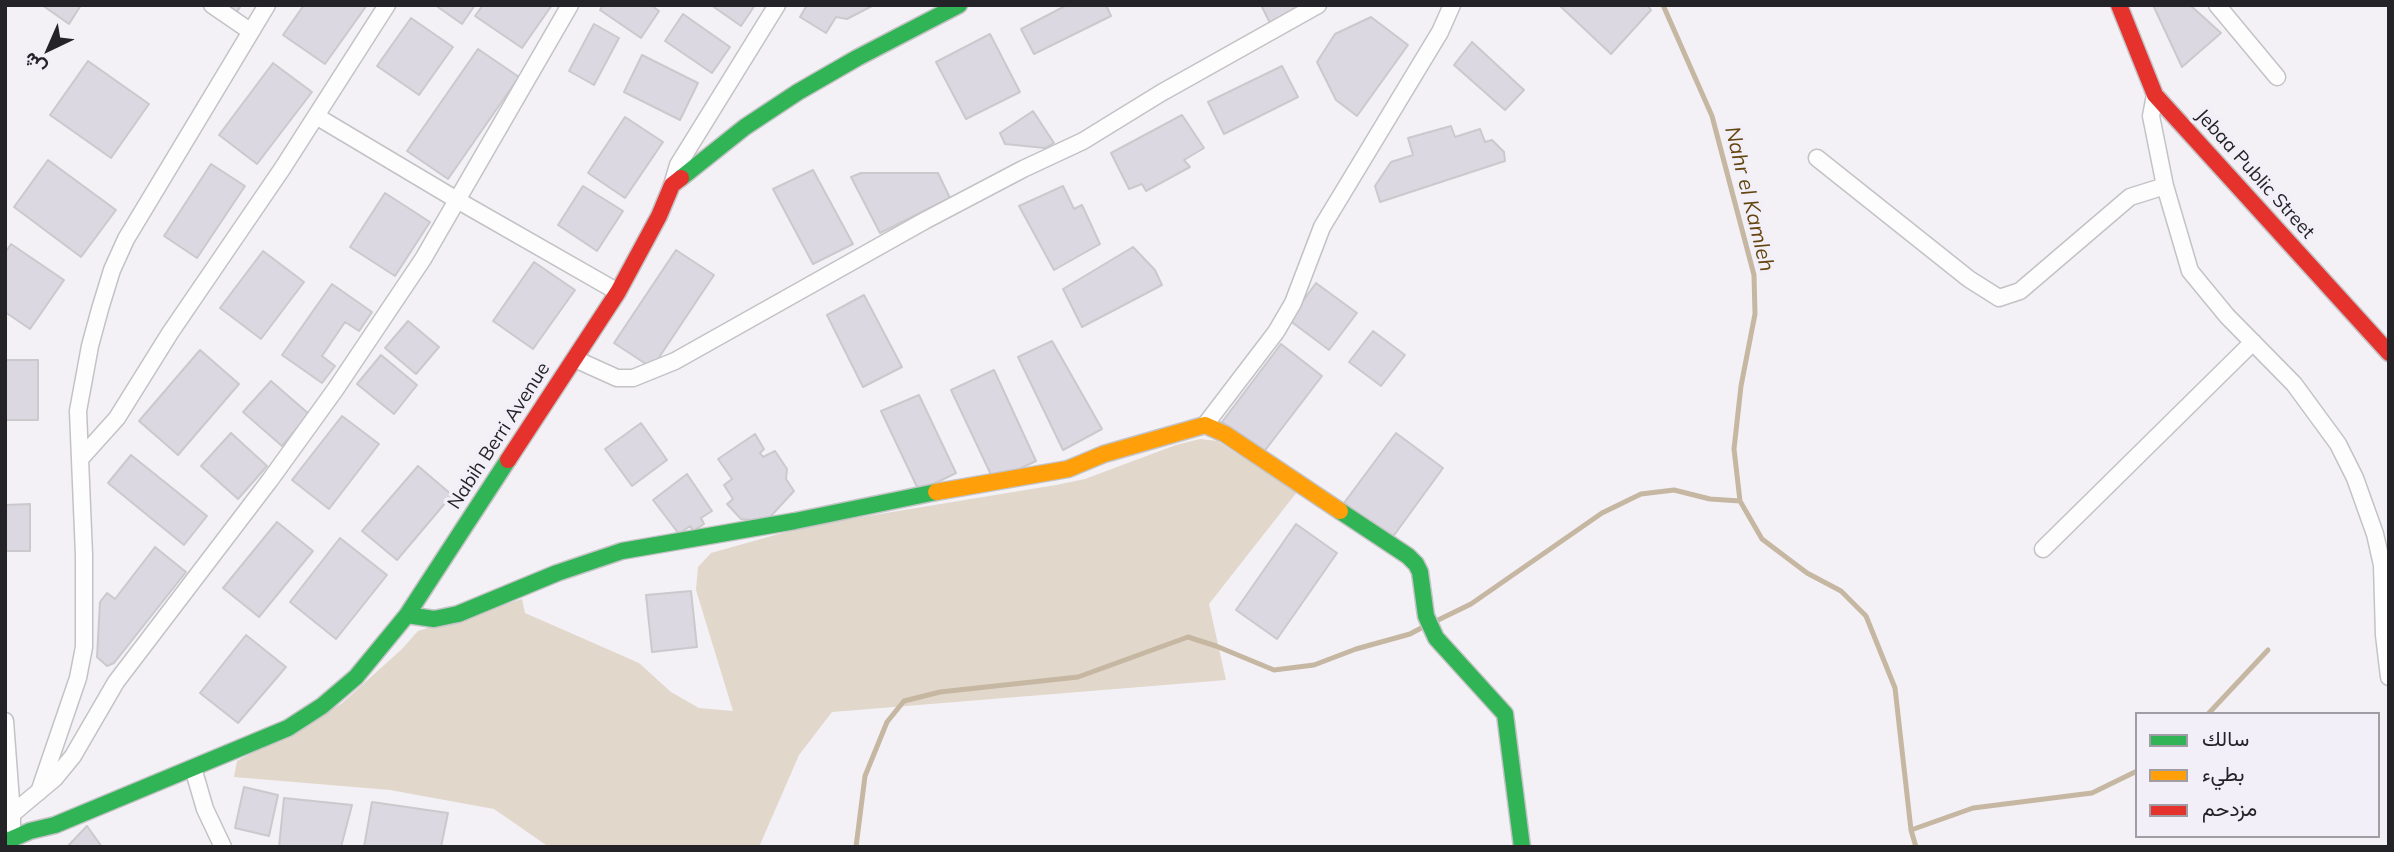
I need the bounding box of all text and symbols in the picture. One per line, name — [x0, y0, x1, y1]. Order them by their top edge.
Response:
north arrow — [14, 14, 84, 84]
text: ش — [18, 48, 51, 81]
street label: Jebaa Public Street — [2191, 105, 2319, 243]
water label: Nahr el Kamleh — [1719, 124, 1779, 274]
street label: Nabih Berri Avenue — [443, 358, 555, 514]
legend — [2135, 712, 2380, 838]
text: سالك — [2202, 725, 2249, 751]
text: بطيء — [2202, 760, 2245, 786]
text: مزدحم — [2202, 795, 2257, 821]

